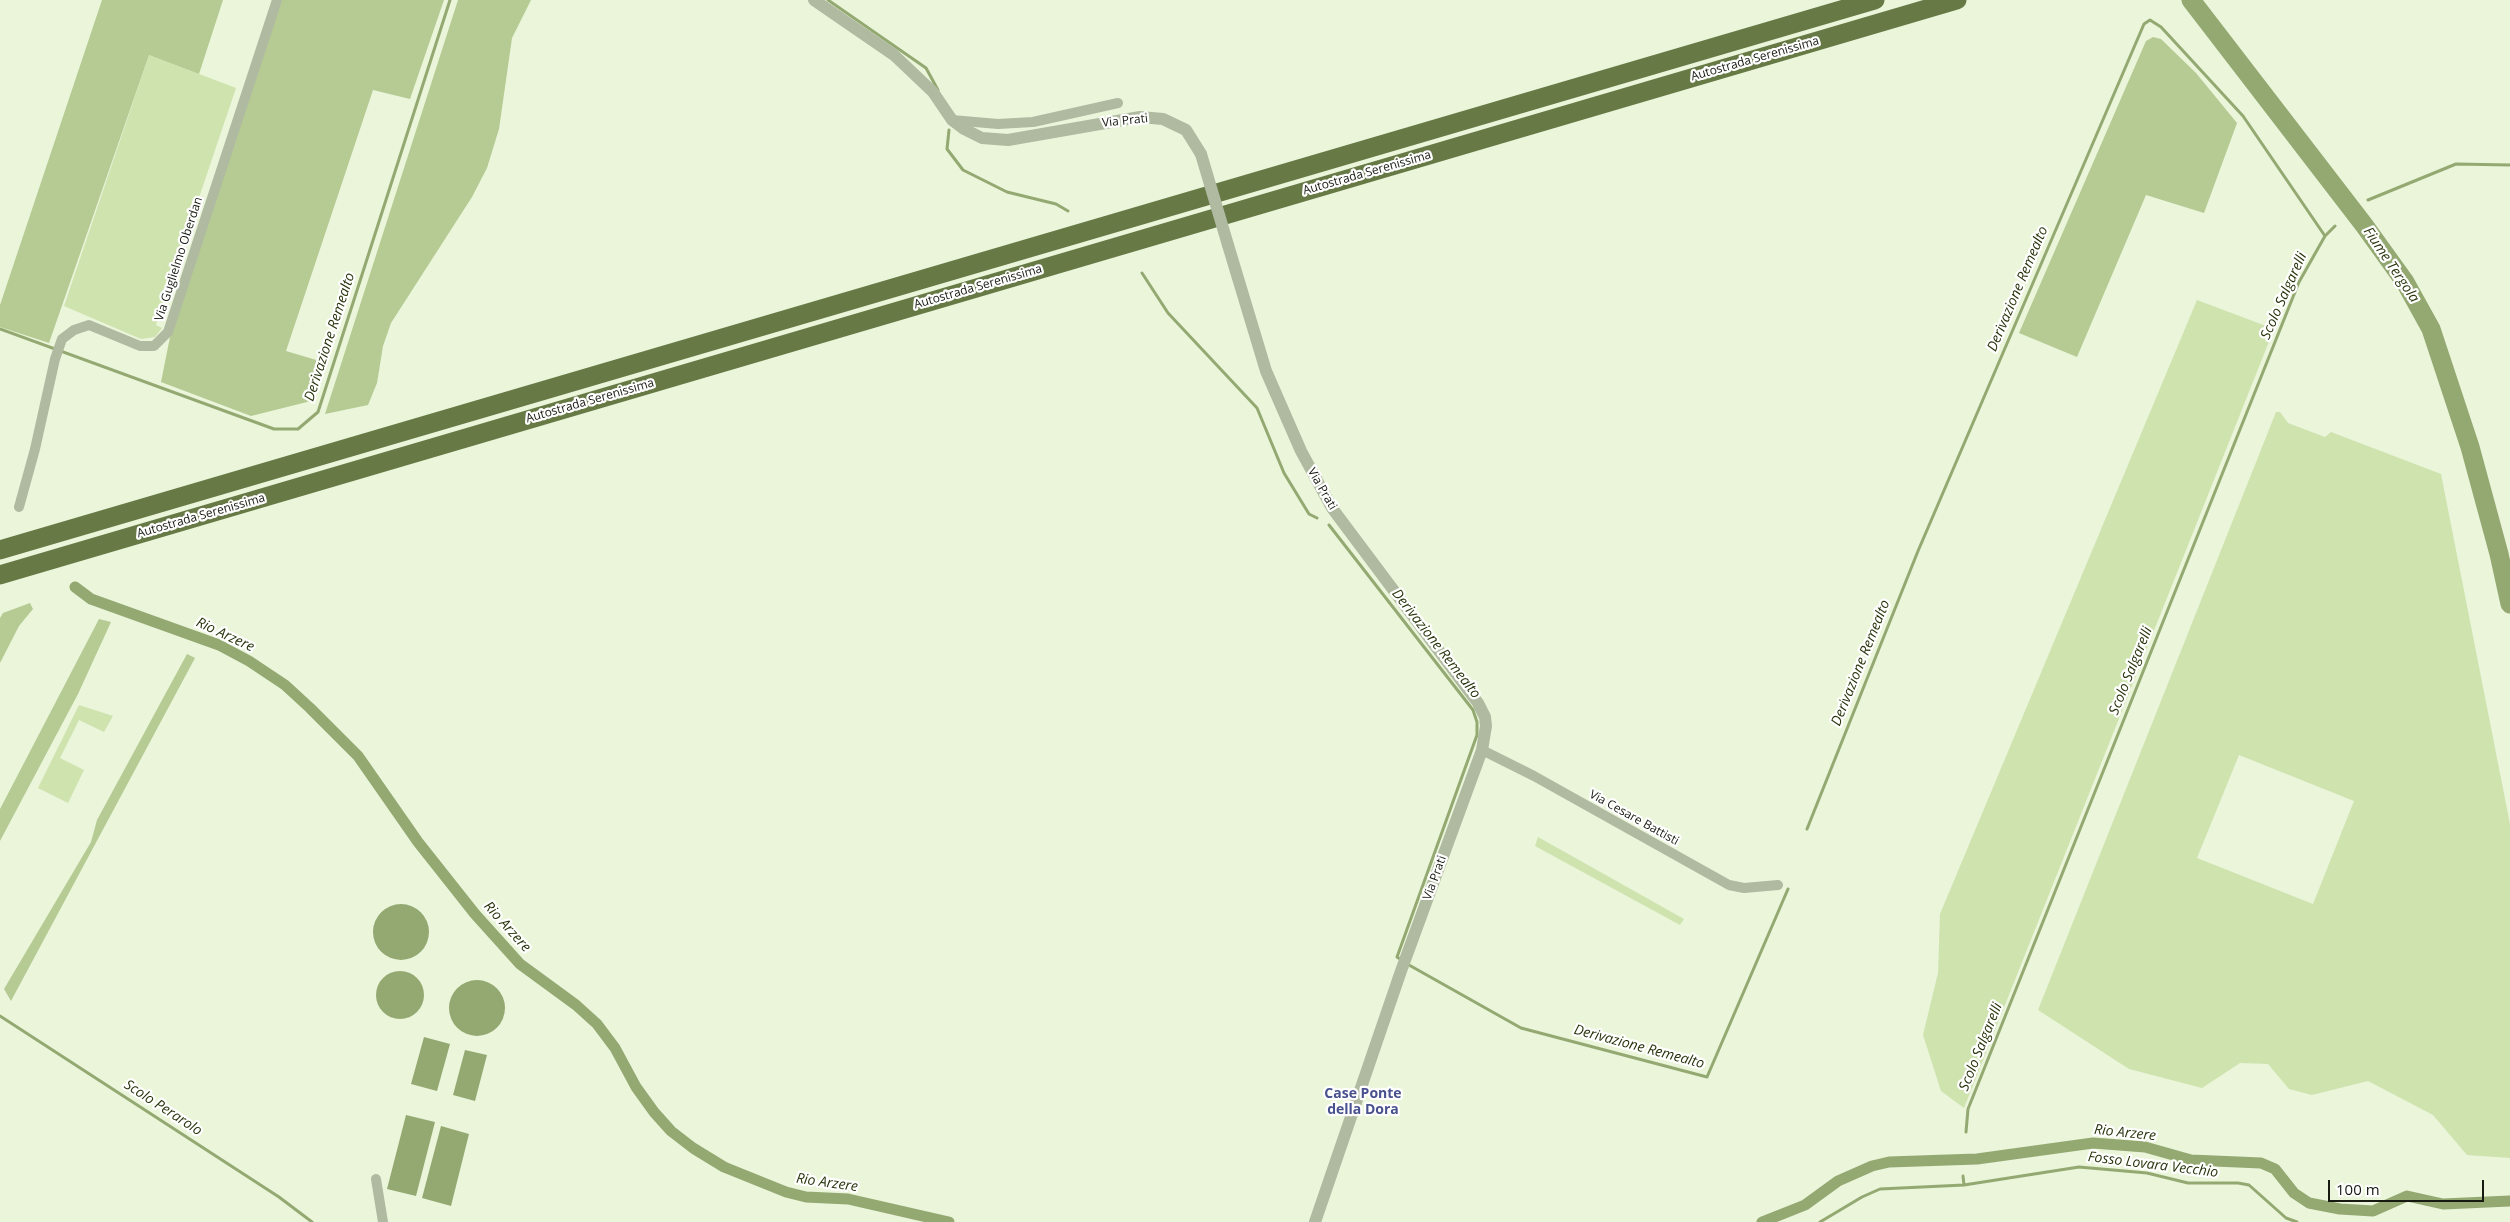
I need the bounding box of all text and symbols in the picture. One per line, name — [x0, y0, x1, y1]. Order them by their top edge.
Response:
street label: Autostrada Serenissima — [1689, 34, 1821, 84]
street label: Via Prati — [1101, 111, 1149, 131]
street label: Autostrada Serenissima — [1301, 148, 1433, 198]
street label: Via Guglielmo Oberdan — [152, 195, 206, 323]
water label: Derivazione Remealto — [1984, 224, 2052, 354]
water label: Fiume Tergola — [2360, 224, 2422, 306]
water label: Scolo Salgarelli — [2257, 250, 2311, 342]
street label: Autostrada Serenissima — [912, 262, 1044, 312]
water label: Derivazione Remealto — [301, 271, 359, 403]
street label: Autostrada Serenissima — [524, 376, 656, 426]
street label: Via Prati — [1304, 465, 1340, 513]
street label: Autostrada Serenissima — [135, 491, 267, 541]
water label: Derivazione Remealto — [1388, 586, 1484, 702]
water label: Derivazione Remealto — [1828, 598, 1894, 728]
water label: Rio Arzere — [193, 614, 257, 656]
water label: Scolo Salgarelli — [2106, 625, 2156, 717]
street label: Via Cesare Battisti — [1587, 787, 1681, 849]
street label: Via Prati — [1420, 854, 1450, 902]
water label: Rio Arzere — [480, 898, 534, 956]
water label: Scolo Salgarelli — [1956, 1001, 2006, 1093]
water label: Derivazione Remealto — [1572, 1022, 1706, 1072]
water label: Scolo Perarolo — [121, 1077, 205, 1139]
district label: Case Ponte della Dora — [1324, 1086, 1402, 1118]
water label: Rio Arzere — [2093, 1121, 2157, 1145]
water label: Fosso Lovara Vecchio — [2087, 1149, 2219, 1181]
water label: Rio Arzere — [795, 1170, 859, 1196]
scale bar — [2330, 1170, 2486, 1202]
text: 100 m — [2336, 1179, 2380, 1199]

